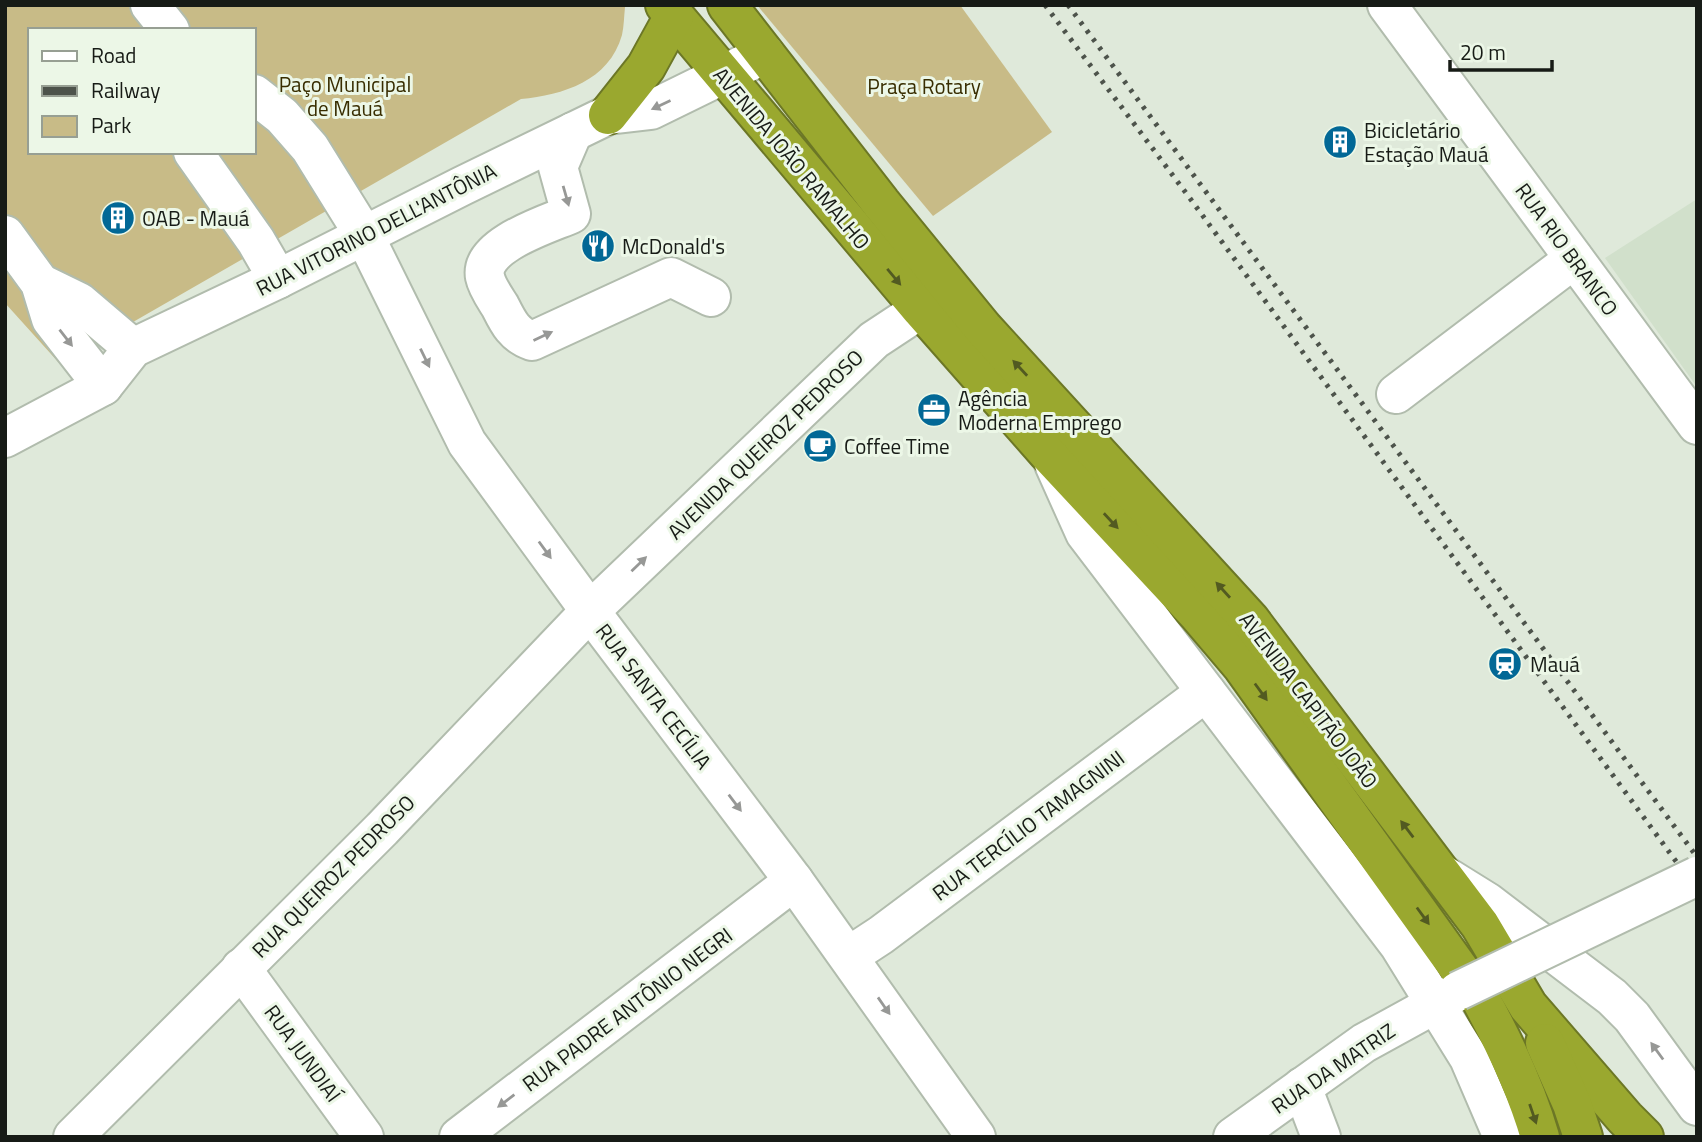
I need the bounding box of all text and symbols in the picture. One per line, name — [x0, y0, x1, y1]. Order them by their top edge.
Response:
legend — [28, 28, 256, 154]
scale bar — [1450, 28, 1552, 72]
text: 20 m — [1460, 36, 1506, 68]
text: Road — [91, 39, 136, 71]
street label: AVENIDA JOÃO RAMALHO — [706, 60, 878, 256]
park label: Paço Municipal de Mauá — [279, 68, 411, 124]
park label: Praça Rotary — [867, 70, 981, 102]
text: Railway — [91, 74, 160, 106]
one-way arrow — [651, 99, 671, 111]
text: Park — [91, 109, 131, 141]
place label: Bicicletário Estação Mauá — [1364, 114, 1489, 170]
building icon: Bicicletário Estação Mauá — [1321, 123, 1359, 161]
street label: RUA VITORINO DELL'ANTÔNIA — [250, 154, 502, 304]
street label: RUA RIO BRANCO — [1508, 176, 1626, 322]
one-way arrow — [562, 186, 572, 207]
building icon: OAB - Mauá — [99, 199, 137, 237]
place label: OAB - Mauá — [142, 202, 250, 234]
restaurant icon: McDonald's — [579, 227, 617, 265]
place label: McDonald's — [622, 230, 725, 262]
one-way arrow — [886, 268, 902, 286]
one-way arrow — [58, 328, 73, 346]
one-way arrow — [533, 330, 553, 342]
street label: AVENIDA QUEIROZ PEDROSO — [660, 342, 870, 546]
one-way arrow — [420, 348, 431, 368]
one-way arrow — [1012, 360, 1028, 377]
place label: Agência Moderna Emprego — [958, 382, 1122, 438]
office icon: Agência Moderna Emprego — [915, 391, 953, 429]
cafe icon: Coffee Time — [801, 427, 839, 465]
place label: Coffee Time — [844, 430, 950, 462]
one-way arrow — [1103, 512, 1119, 529]
one-way arrow — [538, 541, 552, 559]
one-way arrow — [631, 556, 648, 573]
one-way arrow — [1215, 581, 1231, 599]
street label: AVENIDA CAPITÃO JOÃO — [1232, 605, 1386, 795]
street label: RUA SANTA CECÍLIA — [588, 616, 720, 776]
station icon: Mauá — [1486, 645, 1524, 683]
place label: Mauá — [1530, 648, 1580, 680]
one-way arrow — [1253, 683, 1267, 701]
street label: RUA TERCÍLIO TAMAGNINI — [925, 742, 1131, 908]
street label: RUA QUEIROZ PEDROSO — [244, 787, 422, 965]
one-way arrow — [728, 793, 742, 812]
one-way arrow — [1399, 820, 1414, 838]
one-way arrow — [1416, 907, 1430, 925]
street label: RUA PADRE ANTÔNIO NEGRI — [515, 919, 739, 1099]
one-way arrow — [877, 997, 891, 1015]
street label: RUA JUNDIAÍ — [257, 998, 350, 1109]
street label: RUA DA MATRIZ — [1265, 1015, 1401, 1121]
one-way arrow — [1650, 1042, 1664, 1060]
one-way arrow — [498, 1093, 516, 1108]
one-way arrow — [1528, 1104, 1539, 1125]

